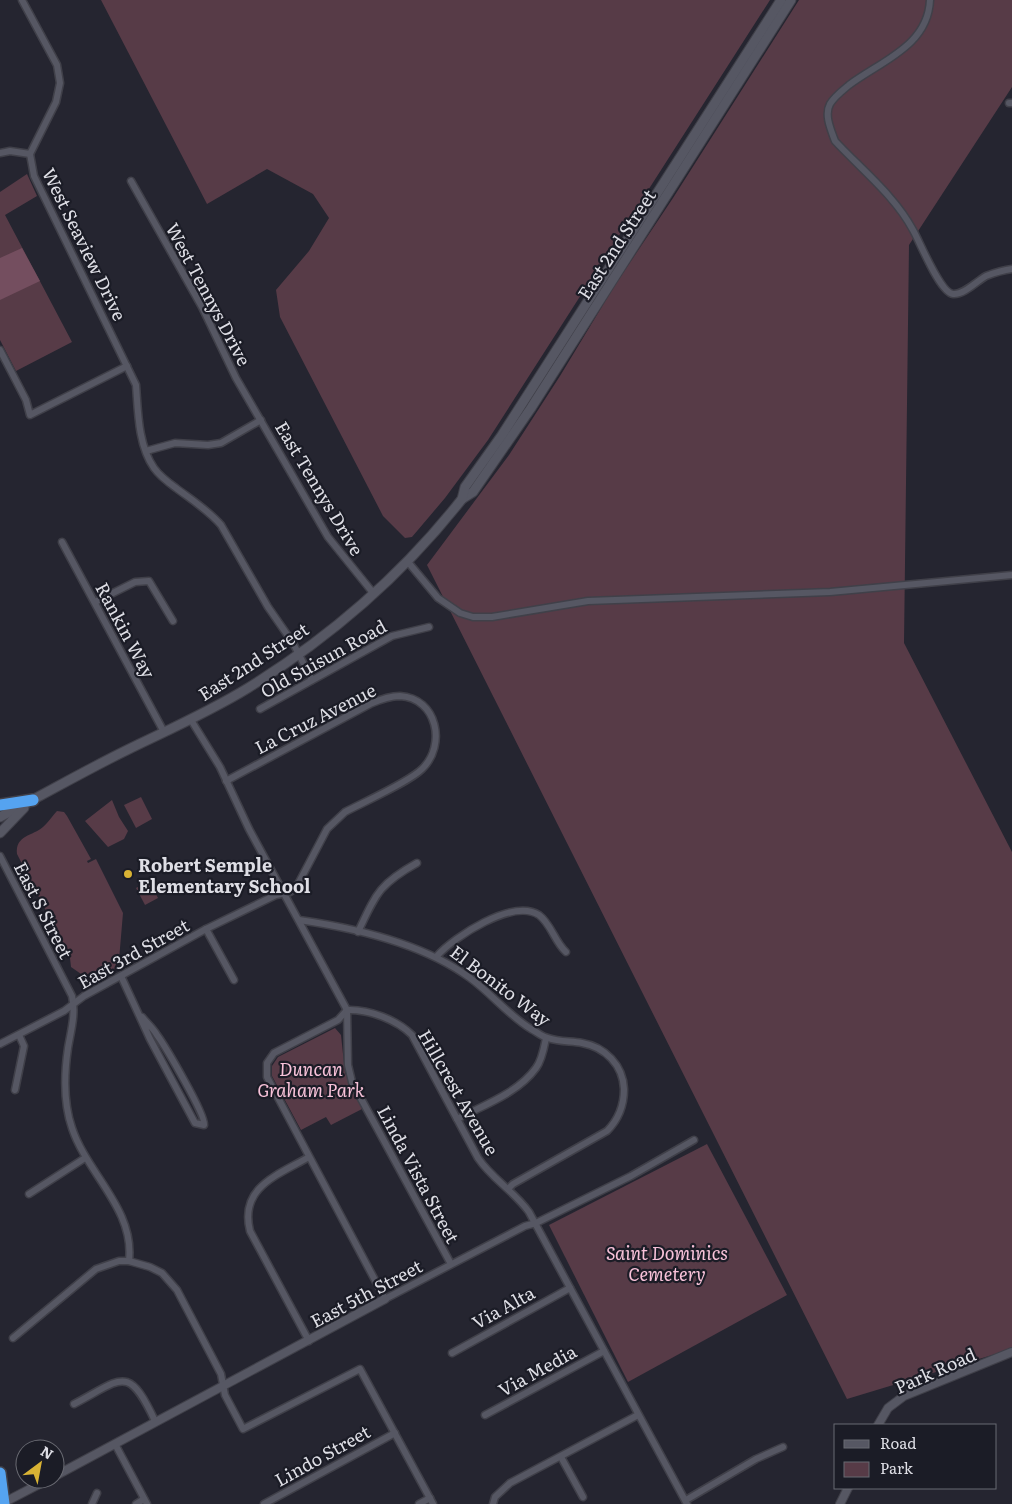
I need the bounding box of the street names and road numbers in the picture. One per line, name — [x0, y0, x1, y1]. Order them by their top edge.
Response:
street label: West Seaview Drive — [36, 163, 134, 325]
street label: East 2nd Street — [570, 183, 662, 305]
street label: West Tennys Drive — [160, 218, 258, 370]
street label: East Tennys Drive — [269, 416, 371, 560]
street label: Rankin Way — [89, 577, 163, 683]
street label: Old Suisun Road — [255, 612, 391, 704]
street label: East 2nd Street — [192, 615, 314, 707]
street label: La Cruz Avenue — [250, 676, 380, 760]
street label: East S Street — [8, 857, 80, 964]
street label: East 3rd Street — [72, 911, 194, 995]
street label: El Bonito Way — [445, 938, 558, 1032]
street label: Hillcrest Avenue — [412, 1024, 506, 1160]
street label: Linda Vista Street — [371, 1100, 467, 1248]
street label: East 5th Street — [305, 1252, 427, 1334]
street label: Via Alta — [467, 1279, 540, 1335]
street label: Via Media — [493, 1337, 581, 1403]
street label: Park Road — [890, 1340, 980, 1400]
street label: Lindo Street — [269, 1417, 375, 1492]

